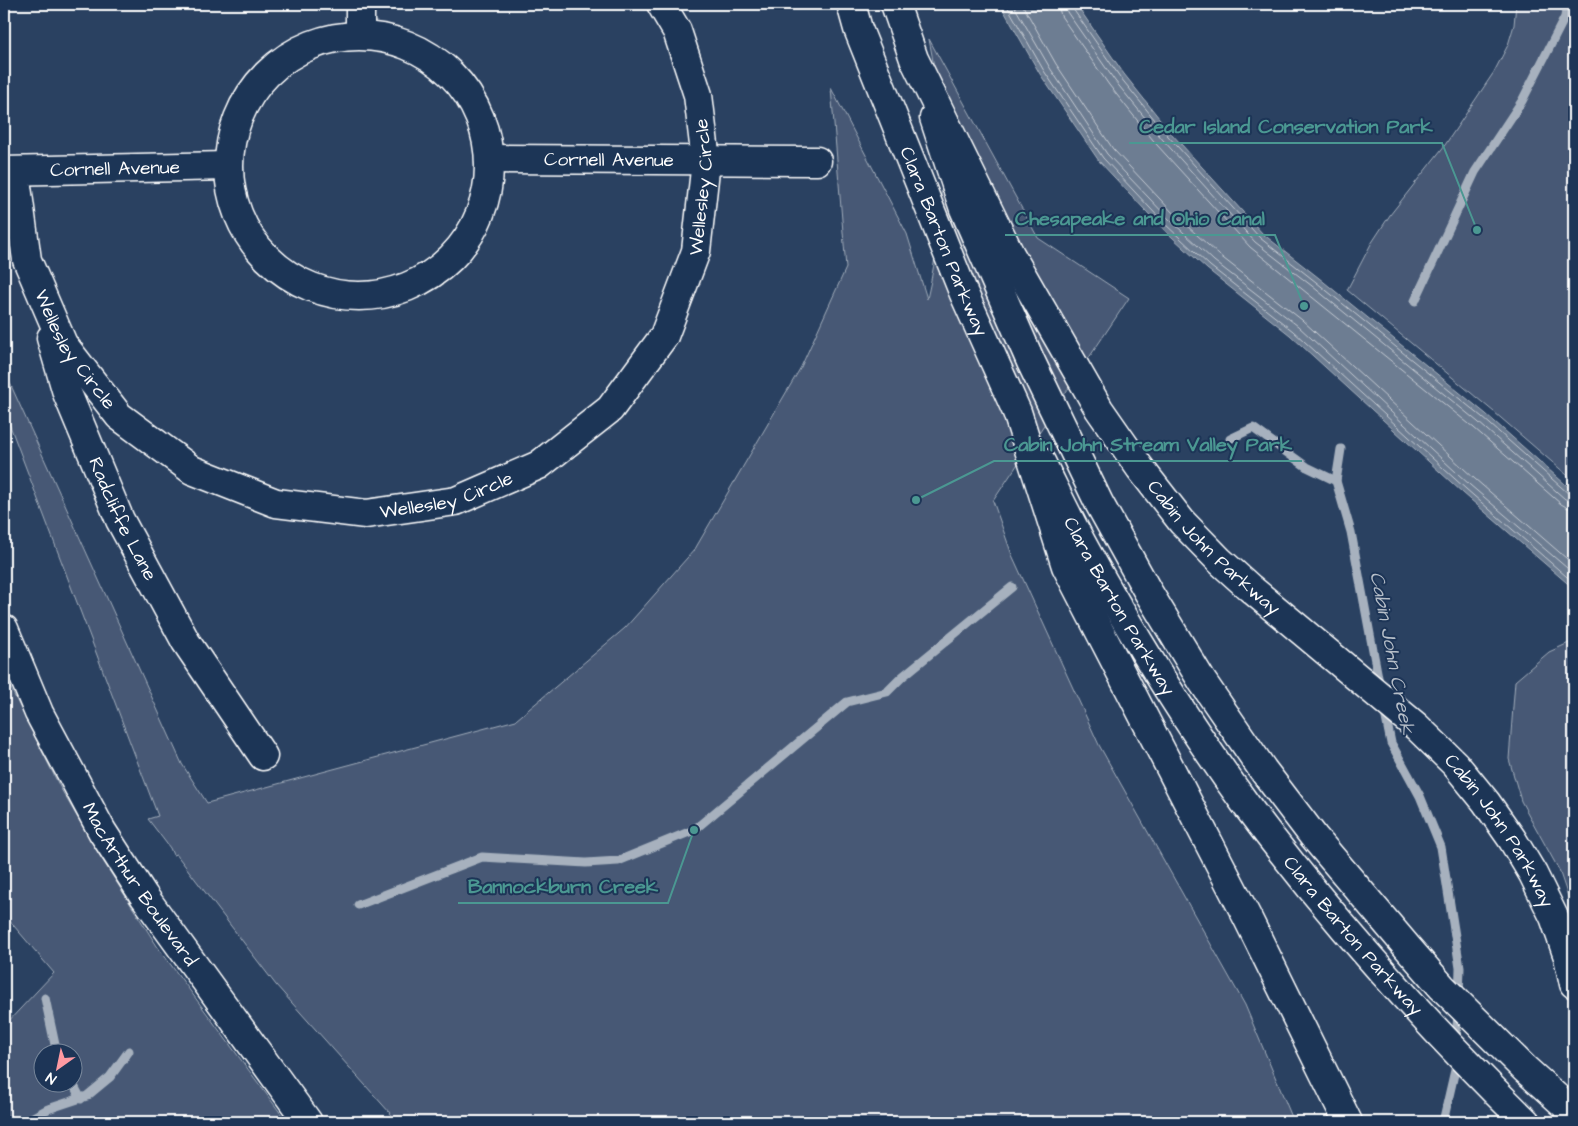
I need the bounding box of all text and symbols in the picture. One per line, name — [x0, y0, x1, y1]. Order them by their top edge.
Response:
callout: Cedar Island Conservation Park — [1129, 108, 1442, 143]
text: Cedar Island Conservation Park — [1139, 113, 1434, 141]
street label: Wellesley Circle — [682, 117, 720, 257]
street label: Clara Barton Parkway — [893, 143, 995, 341]
street label: Cornell Avenue — [544, 146, 674, 174]
street label: Cornell Avenue — [50, 154, 180, 183]
callout: Chesapeake and Ohio Canal — [1005, 200, 1275, 235]
text: Chesapeake and Ohio Canal — [1015, 205, 1265, 233]
street label: Wellesley Circle — [28, 285, 122, 415]
callout: Cabin John Stream Valley Park — [994, 426, 1302, 461]
text: Cabin John Stream Valley Park — [1004, 431, 1293, 460]
street label: Radcliffe Lane — [82, 453, 164, 585]
street label: Wellesley Circle — [378, 464, 517, 525]
street label: Cabin John Parkway — [1141, 474, 1287, 622]
street label: Clara Barton Parkway — [1057, 512, 1182, 702]
water label: Cabin John Creek — [1362, 569, 1422, 738]
street label: Cabin John Parkway — [1438, 747, 1561, 913]
street label: MacArthur Boulevard — [76, 798, 204, 972]
street label: Clara Barton Parkway — [1277, 850, 1429, 1022]
callout: Bannockburn Creek — [458, 868, 668, 903]
text: Bannockburn Creek — [468, 873, 659, 901]
north arrow — [32, 1044, 82, 1094]
text: N — [42, 1067, 61, 1089]

